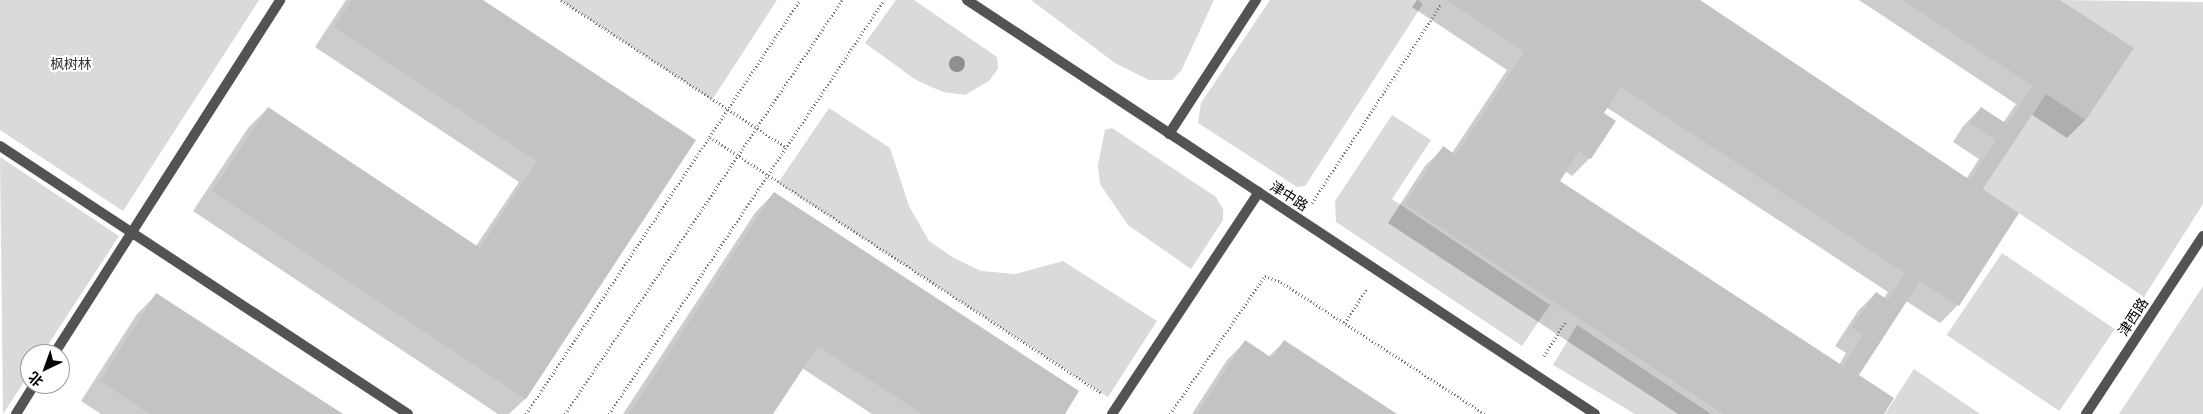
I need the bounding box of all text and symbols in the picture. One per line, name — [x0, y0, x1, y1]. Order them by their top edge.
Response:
park label: 枫树林 — [50, 56, 92, 72]
street label: 津中路 — [1267, 178, 1311, 214]
street label: 津西路 — [2115, 295, 2151, 339]
north arrow — [20, 344, 70, 394]
text: 北 — [24, 369, 46, 391]

